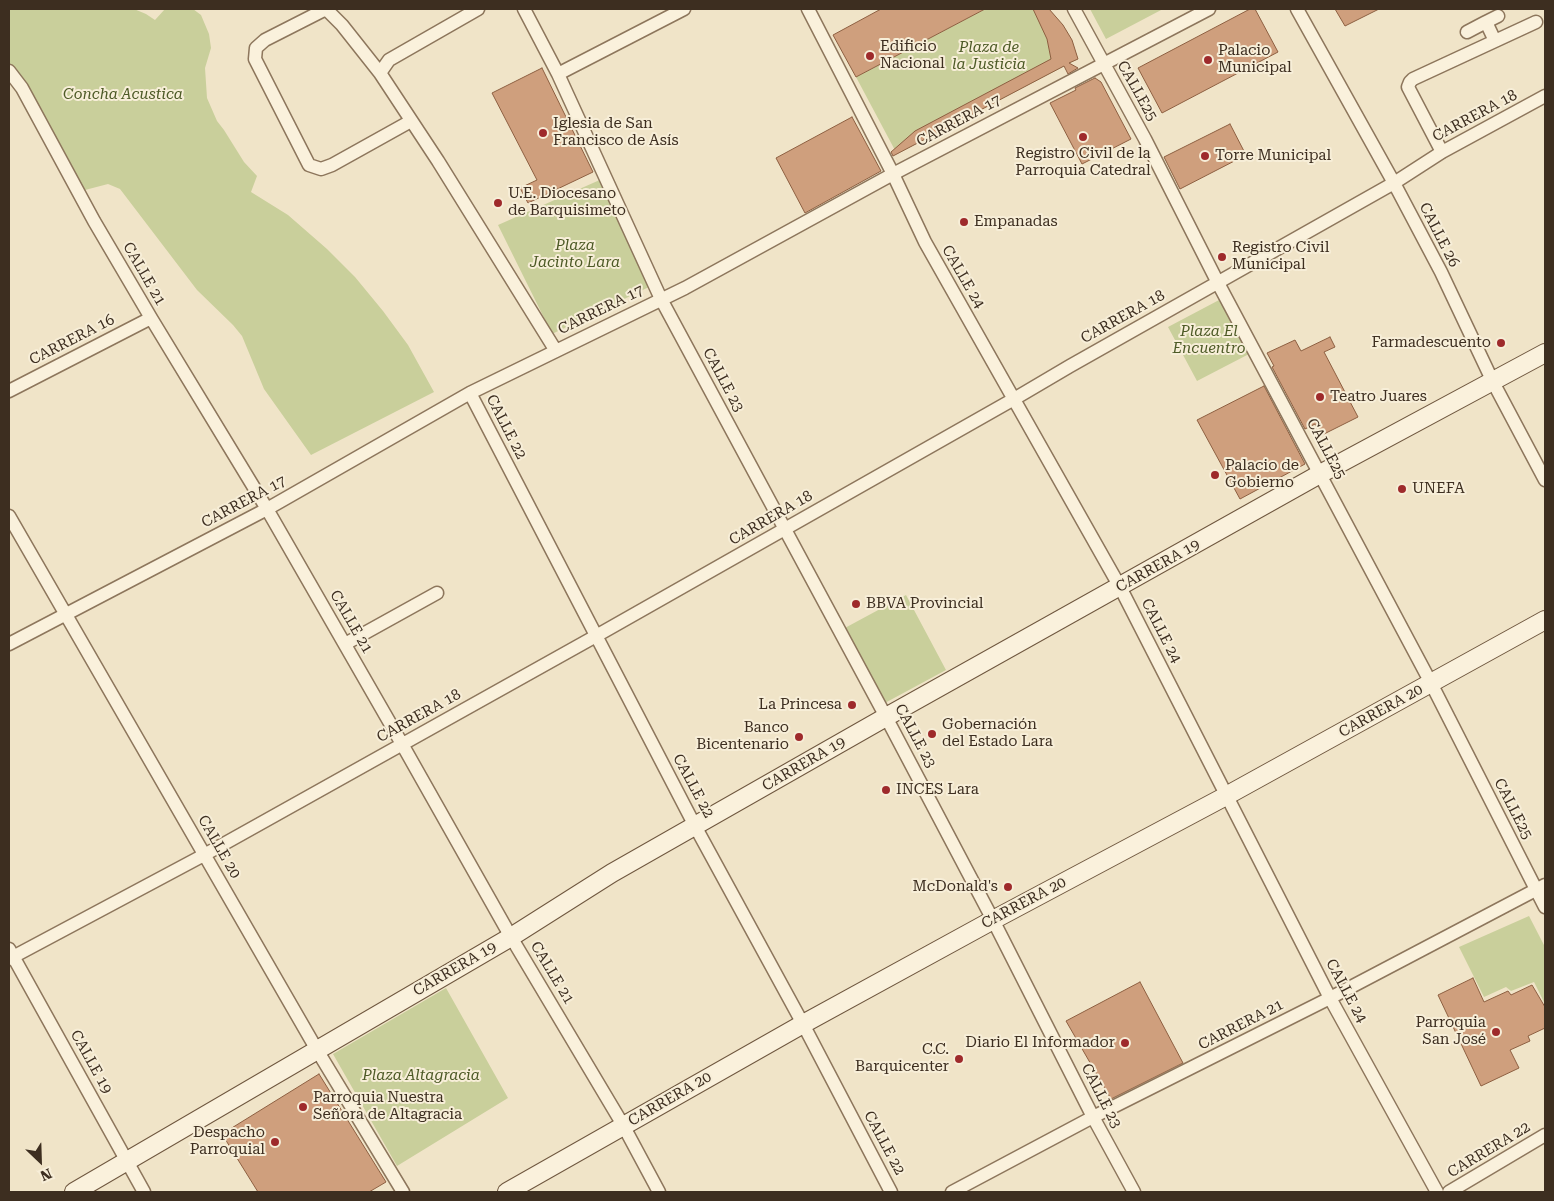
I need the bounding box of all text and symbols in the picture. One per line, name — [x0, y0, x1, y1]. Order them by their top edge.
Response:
place label: Edificio Nacional — [880, 38, 945, 73]
park label: Plaza de la Justicia — [952, 39, 1026, 74]
place label: Palacio Municipal — [1218, 42, 1292, 77]
marker: Edificio Nacional — [864, 50, 876, 62]
marker: Palacio Municipal — [1202, 54, 1214, 66]
street label: CALLE25 — [1113, 58, 1161, 124]
park label: Concha Acustica — [63, 86, 183, 104]
street label: CARRERA 18 — [1430, 86, 1520, 146]
street label: CARRERA 17 — [914, 91, 1004, 151]
place label: Iglesia de San Francisco de Asís — [553, 115, 679, 150]
marker: Iglesia de San Francisco de Asís — [537, 127, 549, 139]
marker: Registro Civil de la Parroquia Catedral — [1077, 131, 1089, 143]
place label: Registro Civil de la Parroquia Catedral — [1015, 145, 1151, 180]
place label: Torre Municipal — [1215, 147, 1331, 165]
marker: Torre Municipal — [1199, 150, 1211, 162]
place label: U.E. Diocesano de Barquisimeto — [508, 185, 626, 220]
marker: U.E. Diocesano de Barquisimeto — [492, 197, 504, 209]
street label: CALLE 26 — [1415, 200, 1463, 270]
place label: Empanadas — [974, 213, 1058, 231]
marker: Empanadas — [958, 216, 970, 228]
park label: Plaza Jacinto Lara — [530, 237, 620, 272]
street label: CALLE 21 — [119, 239, 169, 309]
place label: Registro Civil Municipal — [1232, 239, 1329, 274]
street label: CALLE 24 — [938, 242, 988, 312]
marker: Registro Civil Municipal — [1216, 251, 1228, 263]
street label: CARRERA 17 — [555, 281, 647, 339]
street label: CARRERA 18 — [1078, 286, 1168, 348]
street label: CARRERA 16 — [26, 311, 118, 369]
park label: Plaza El Encuentro — [1172, 323, 1246, 358]
place label: Farmadescuento — [1372, 334, 1491, 352]
marker: Farmadescuento — [1495, 337, 1507, 349]
street label: CALLE 23 — [699, 345, 747, 415]
place label: Teatro Juares — [1330, 388, 1427, 406]
marker: Teatro Juares — [1314, 391, 1326, 403]
street label: CALLE 22 — [482, 392, 530, 462]
street label: CALLE25 — [1303, 416, 1349, 482]
place label: Palacio de Gobierno — [1225, 457, 1299, 492]
marker: Palacio de Gobierno — [1209, 469, 1221, 481]
street label: CARRERA 17 — [199, 472, 289, 532]
place label: UNEFA — [1412, 480, 1465, 498]
marker: UNEFA — [1396, 483, 1408, 495]
street label: CARRERA 18 — [726, 487, 816, 549]
street label: CARRERA 19 — [1113, 535, 1203, 597]
street label: CALLE 21 — [326, 587, 376, 657]
place label: BBVA Provincial — [866, 595, 983, 613]
street label: CALLE 24 — [1137, 596, 1185, 666]
marker: BBVA Provincial — [850, 598, 862, 610]
street label: CARRERA 20 — [1336, 680, 1426, 742]
street label: CARRERA 18 — [374, 685, 464, 747]
place label: La Princesa — [759, 696, 842, 714]
marker: La Princesa — [846, 699, 858, 711]
street label: CALLE 23 — [891, 701, 939, 771]
place label: Gobernación del Estado Lara — [942, 716, 1053, 751]
place label: Banco Bicentenario — [696, 719, 789, 754]
marker: Gobernación del Estado Lara — [926, 728, 938, 740]
marker: Banco Bicentenario — [793, 731, 805, 743]
street label: CARRERA 19 — [759, 733, 849, 795]
street label: CALLE 22 — [669, 751, 717, 821]
street label: CALLE25 — [1490, 775, 1536, 843]
place label: INCES Lara — [896, 781, 979, 799]
marker: INCES Lara — [880, 784, 892, 796]
street label: CALLE 20 — [194, 812, 244, 882]
street label: CARRERA 20 — [979, 873, 1069, 933]
place label: McDonald's — [913, 878, 998, 896]
marker: McDonald's — [1002, 881, 1014, 893]
street label: CARRERA 19 — [410, 938, 500, 1000]
street label: CALLE 21 — [526, 938, 578, 1008]
street label: CALLE 24 — [1322, 956, 1370, 1026]
street label: CARRERA 21 — [1195, 996, 1287, 1054]
place label: Parroquia San José — [1415, 1014, 1486, 1049]
marker: Parroquia San José — [1490, 1026, 1502, 1038]
street label: CALLE 19 — [66, 1027, 116, 1097]
place label: Diario El Informador — [965, 1034, 1115, 1052]
marker: Diario El Informador — [1119, 1037, 1131, 1049]
place label: C.C. Barquicenter — [855, 1041, 949, 1076]
marker: C.C. Barquicenter — [953, 1053, 965, 1065]
street label: CALLE 23 — [1077, 1061, 1125, 1131]
park label: Plaza Altagracia — [362, 1067, 480, 1085]
street label: CARRERA 20 — [625, 1068, 715, 1130]
place label: Parroquia Nuestra Señora de Altagracia — [313, 1089, 462, 1124]
marker: Parroquia Nuestra Señora de Altagracia — [297, 1101, 309, 1113]
street label: CALLE 22 — [860, 1108, 908, 1178]
street label: CARRERA 22 — [1444, 1118, 1534, 1182]
place label: Despacho Parroquial — [190, 1124, 265, 1159]
north arrow — [15, 1136, 65, 1186]
marker: Despacho Parroquial — [269, 1136, 281, 1148]
text: N — [38, 1165, 54, 1184]

